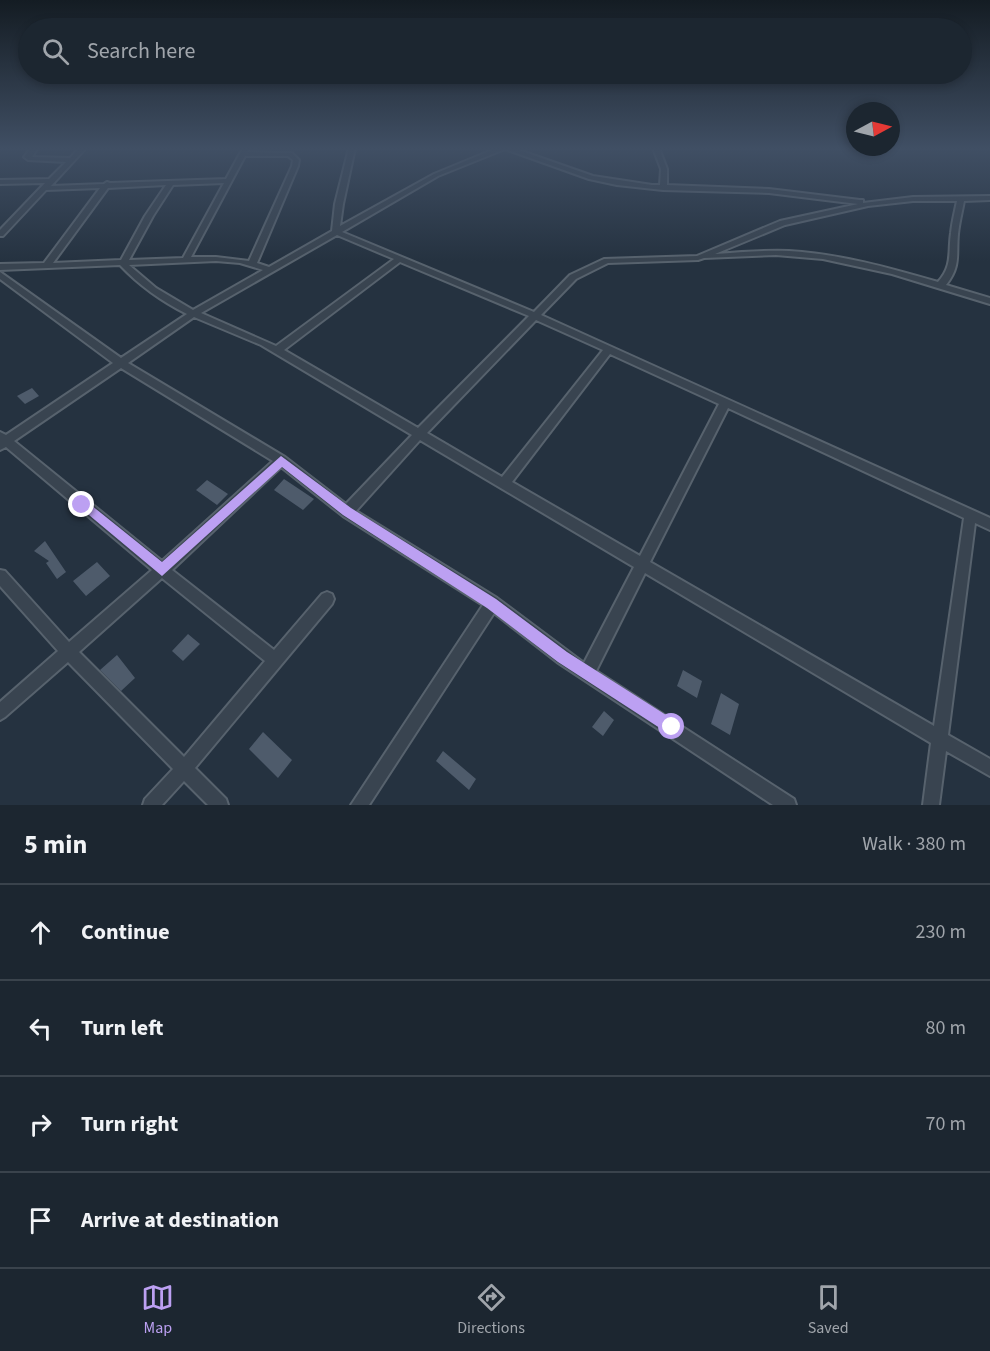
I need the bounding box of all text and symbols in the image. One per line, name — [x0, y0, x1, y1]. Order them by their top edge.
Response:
search box — [18, 18, 972, 84]
icon: search — [39, 35, 72, 68]
text: Search here — [87, 35, 195, 67]
north arrow — [846, 102, 900, 156]
route end — [68, 491, 94, 517]
route start — [658, 713, 684, 739]
text: 5 min — [24, 826, 87, 863]
text: Walk · 380 m — [862, 830, 966, 858]
icon: ahead — [24, 916, 57, 949]
text: Continue — [81, 916, 170, 948]
text: 230 m — [916, 918, 966, 946]
icon: left — [24, 1012, 57, 1045]
text: Turn left — [81, 1012, 163, 1044]
text: 80 m — [926, 1014, 966, 1042]
icon: right — [24, 1108, 57, 1141]
text: Turn right — [81, 1108, 178, 1140]
text: 70 m — [926, 1110, 966, 1138]
icon: arrive — [24, 1204, 57, 1237]
text: Arrive at destination — [81, 1204, 279, 1236]
tab: Map — [141, 1281, 174, 1339]
tab: Directions — [457, 1281, 525, 1339]
tab: Saved — [808, 1281, 849, 1339]

